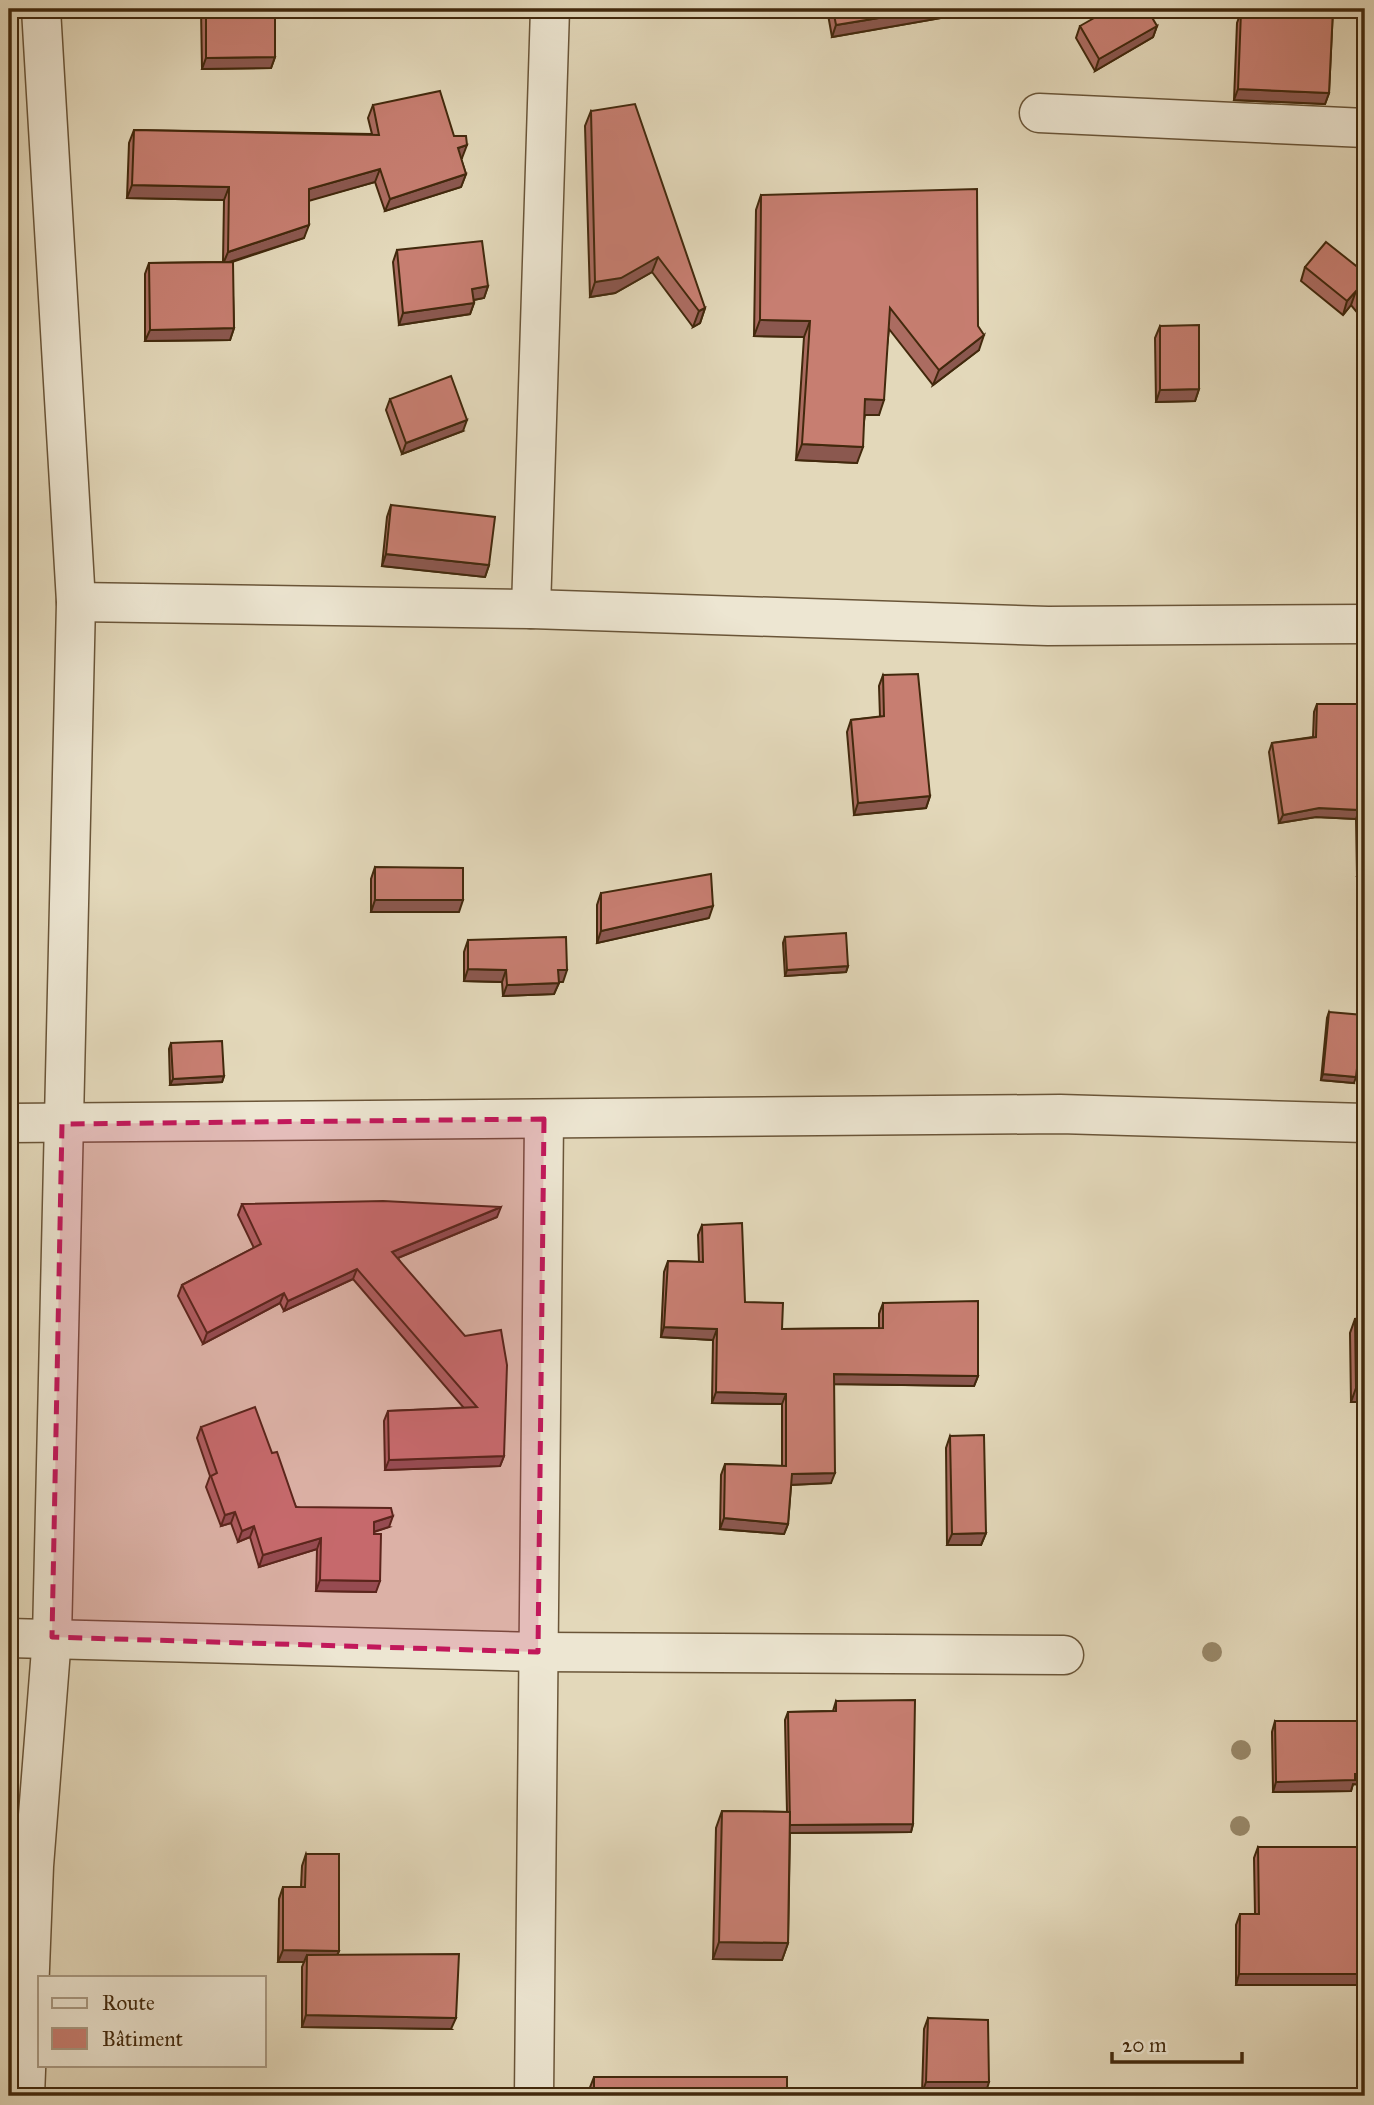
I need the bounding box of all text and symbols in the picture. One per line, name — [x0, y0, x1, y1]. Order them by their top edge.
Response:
legend — [38, 1976, 266, 2066]
text: Route — [102, 1990, 155, 2016]
scale bar — [1112, 2021, 1241, 2065]
text: Bâtiment — [102, 2026, 184, 2052]
text: 20 m — [1122, 2032, 1167, 2058]

